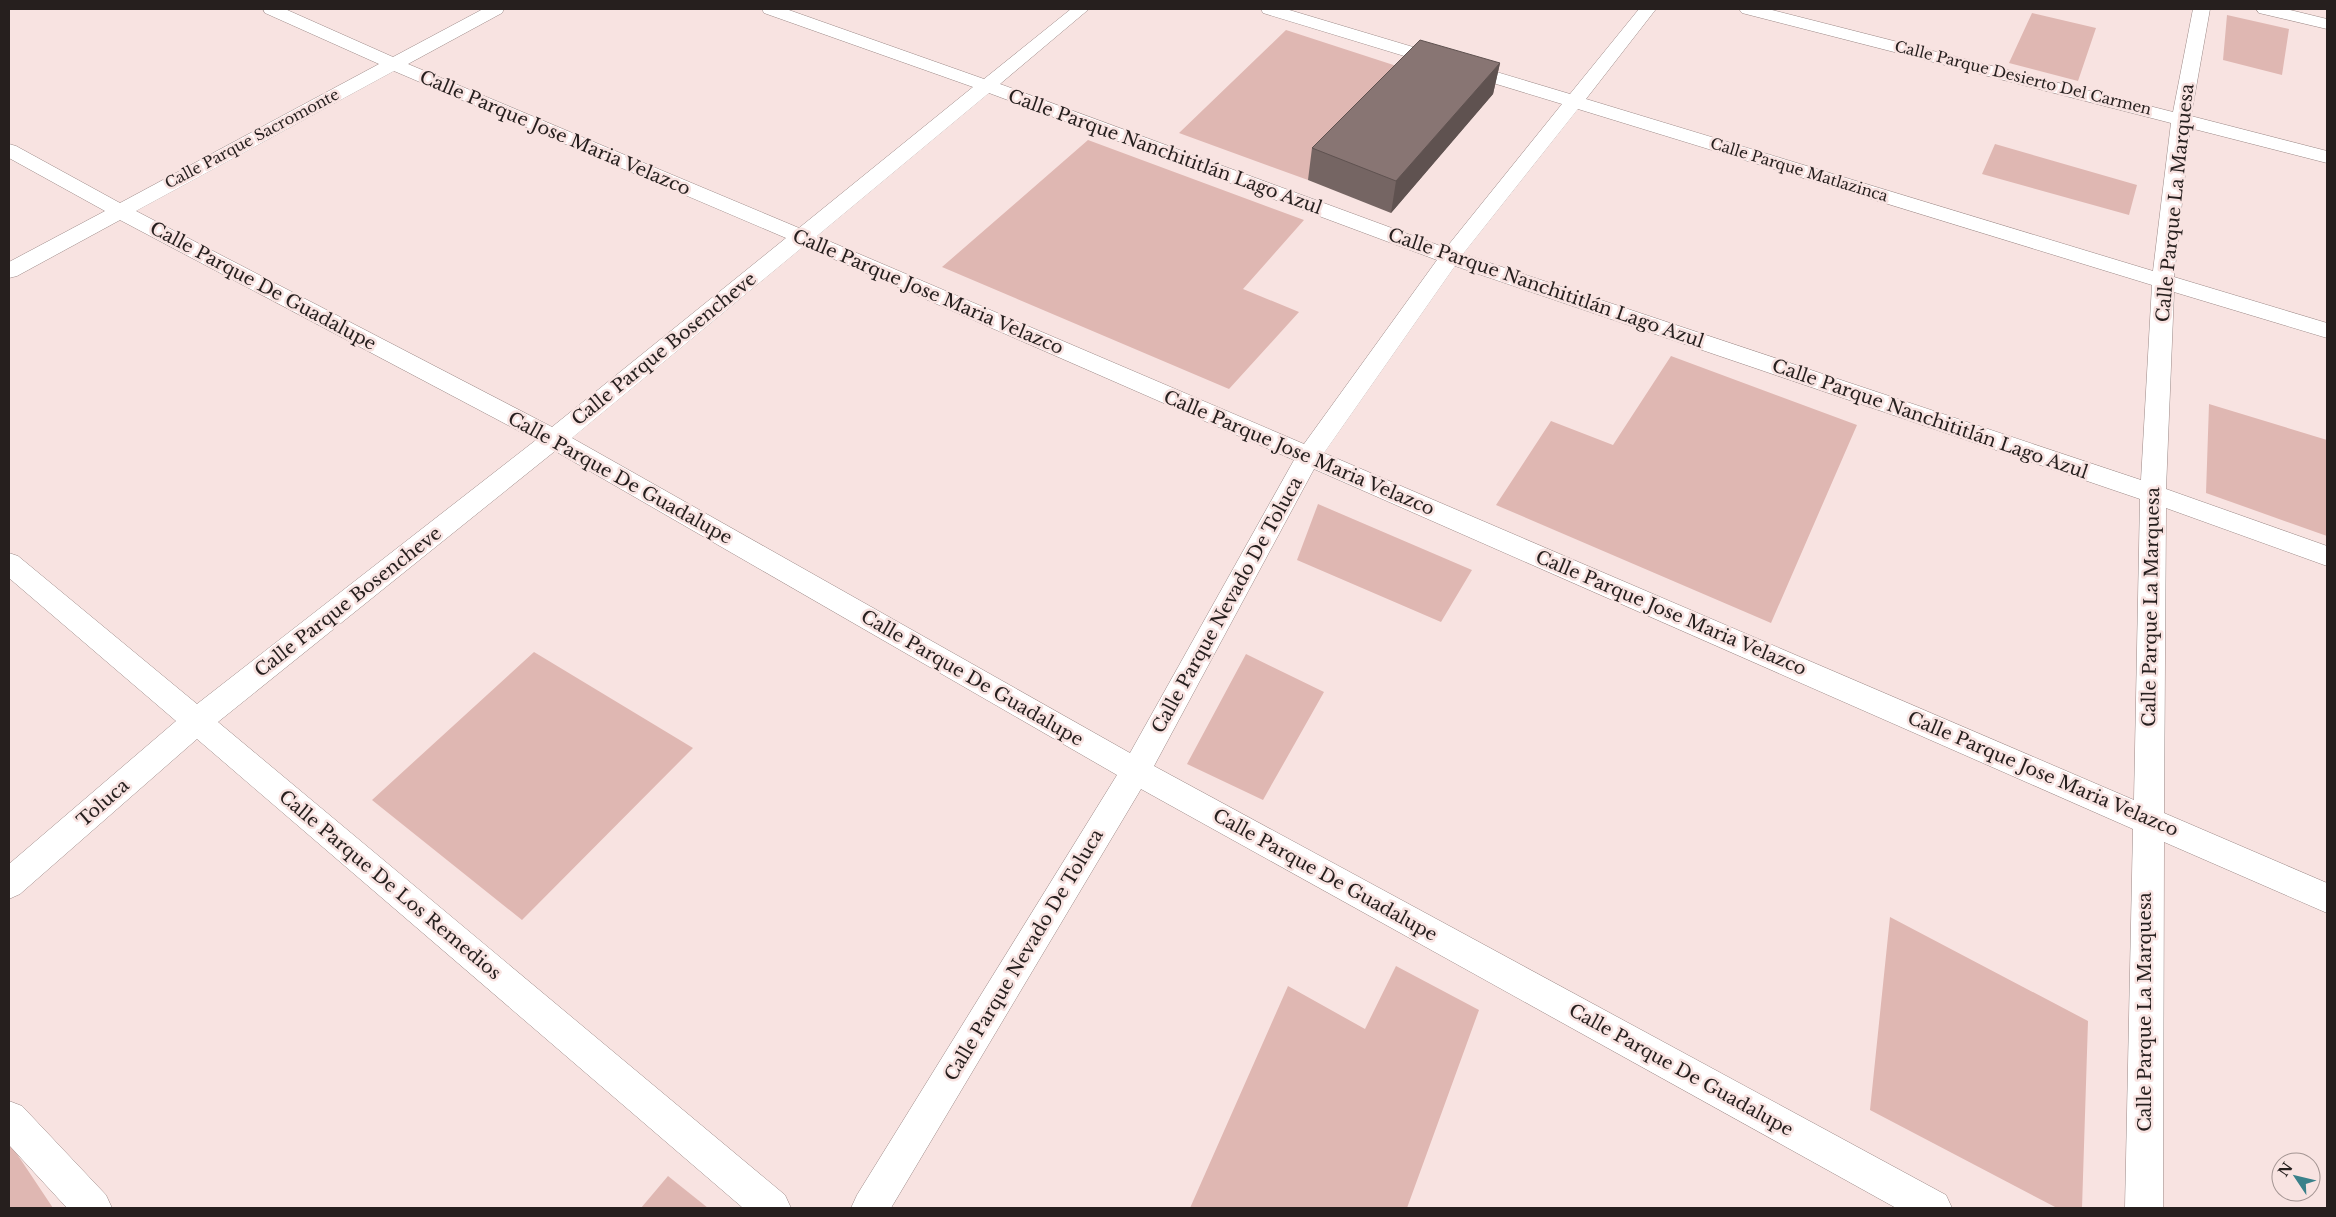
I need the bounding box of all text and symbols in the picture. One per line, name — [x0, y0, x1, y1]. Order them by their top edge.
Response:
street label: Calle Parque Desierto Del Carmen — [1893, 36, 2154, 119]
street label: Calle Parque Jose Maria Velazco — [416, 66, 694, 200]
street label: Calle Parque La Marquesa — [2152, 83, 2198, 323]
street label: Calle Parque Sacromonte — [161, 85, 342, 193]
street label: Calle Parque Nanchititlán Lago Azul — [1005, 85, 1325, 219]
street label: Calle Parque Matlazinca — [1708, 133, 1891, 206]
street label: Calle Parque De Guadalupe — [146, 217, 380, 355]
street label: Calle Parque Nanchititlán Lago Azul — [1385, 223, 1707, 353]
street label: Calle Parque Jose Maria Velazco — [789, 225, 1067, 359]
street label: Calle Parque Bosencheve — [567, 268, 761, 430]
street label: Calle Parque Nanchititlán Lago Azul — [1769, 354, 2091, 484]
street label: Calle Parque Jose Maria Velazco — [1160, 386, 1438, 520]
street label: Calle Parque De Guadalupe — [504, 407, 736, 549]
street label: Calle Parque Nevado De Toluca — [1147, 473, 1307, 737]
street label: Calle Parque La Marquesa — [2138, 487, 2164, 727]
street label: Calle Parque Bosencheve — [250, 522, 446, 682]
street label: Calle Parque Jose Maria Velazco — [1532, 546, 1810, 680]
street label: Calle Parque De Guadalupe — [857, 605, 1087, 751]
street label: Calle Parque Jose Maria Velazco — [1904, 707, 2182, 841]
street label: Toluca — [72, 774, 134, 832]
street label: Calle Parque De Los Remedios — [274, 786, 506, 984]
street label: Calle Parque De Guadalupe — [1209, 804, 1441, 946]
street label: Calle Parque Nevado De Toluca — [940, 825, 1108, 1085]
street label: Calle Parque La Marquesa — [2134, 892, 2156, 1132]
street label: Calle Parque De Guadalupe — [1565, 999, 1797, 1141]
north arrow — [2271, 1152, 2321, 1202]
text: N — [2274, 1159, 2297, 1180]

